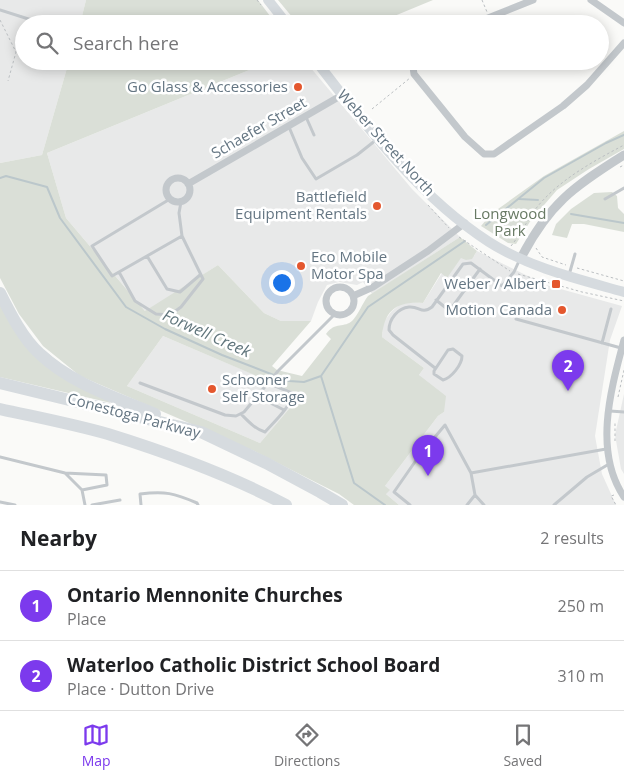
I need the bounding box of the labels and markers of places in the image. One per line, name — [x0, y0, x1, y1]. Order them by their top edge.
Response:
place label: Go Glass & Accessories — [127, 76, 288, 96]
marker: Go Glass & Accessories — [292, 81, 304, 93]
place label: Battlefield Equipment Rentals — [235, 186, 367, 223]
marker: Battlefield Equipment Rentals — [371, 200, 383, 212]
place label: Eco Mobile Motor Spa — [311, 246, 387, 283]
marker: Eco Mobile Motor Spa — [295, 260, 307, 272]
place label: Weber / Albert — [444, 273, 546, 293]
marker: Weber / Albert — [550, 278, 562, 290]
place label: Motion Canada — [445, 299, 552, 319]
marker: Motion Canada — [556, 304, 568, 316]
pin: 2 — [552, 350, 584, 391]
place label: Schooner Self Storage — [222, 369, 305, 406]
marker: Schooner Self Storage — [206, 383, 218, 395]
pin: 1 — [412, 435, 444, 476]

